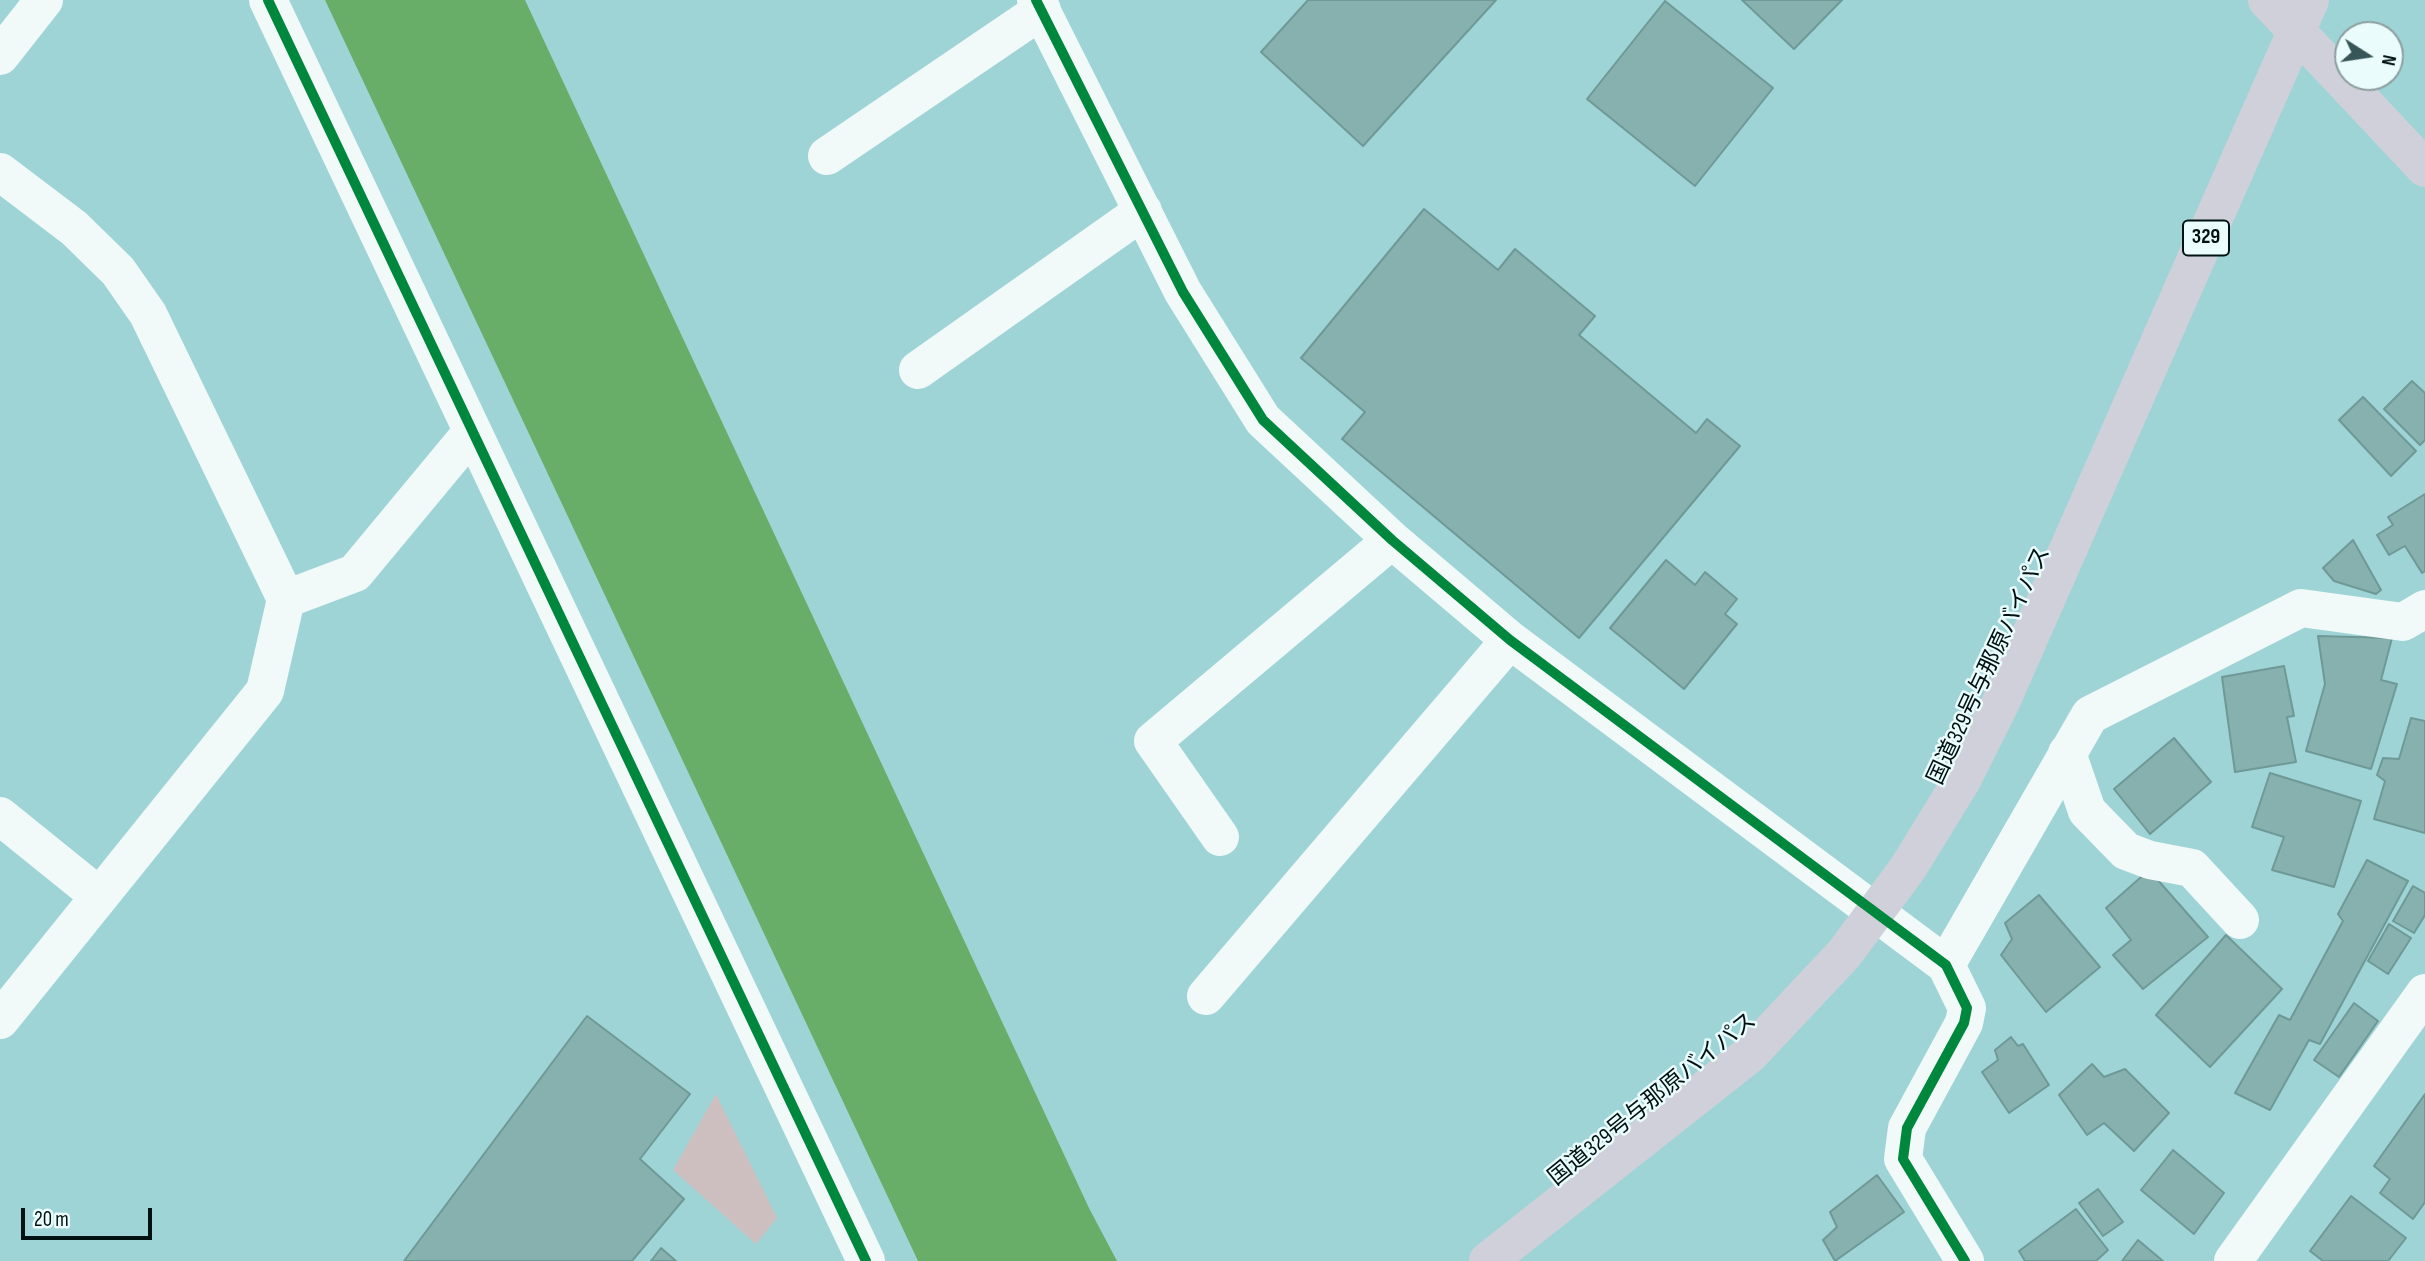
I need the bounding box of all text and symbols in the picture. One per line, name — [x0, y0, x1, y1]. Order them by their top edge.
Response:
north arrow — [2334, 21, 2404, 91]
text: N — [2376, 53, 2400, 67]
road number: 329 — [2183, 220, 2229, 256]
street label: 国道329号与那原バイパス — [1923, 543, 2057, 789]
street label: 国道329号与那原バイパス — [1544, 1008, 1762, 1192]
scale bar — [24, 1194, 156, 1238]
text: 20 m — [34, 1207, 69, 1232]

